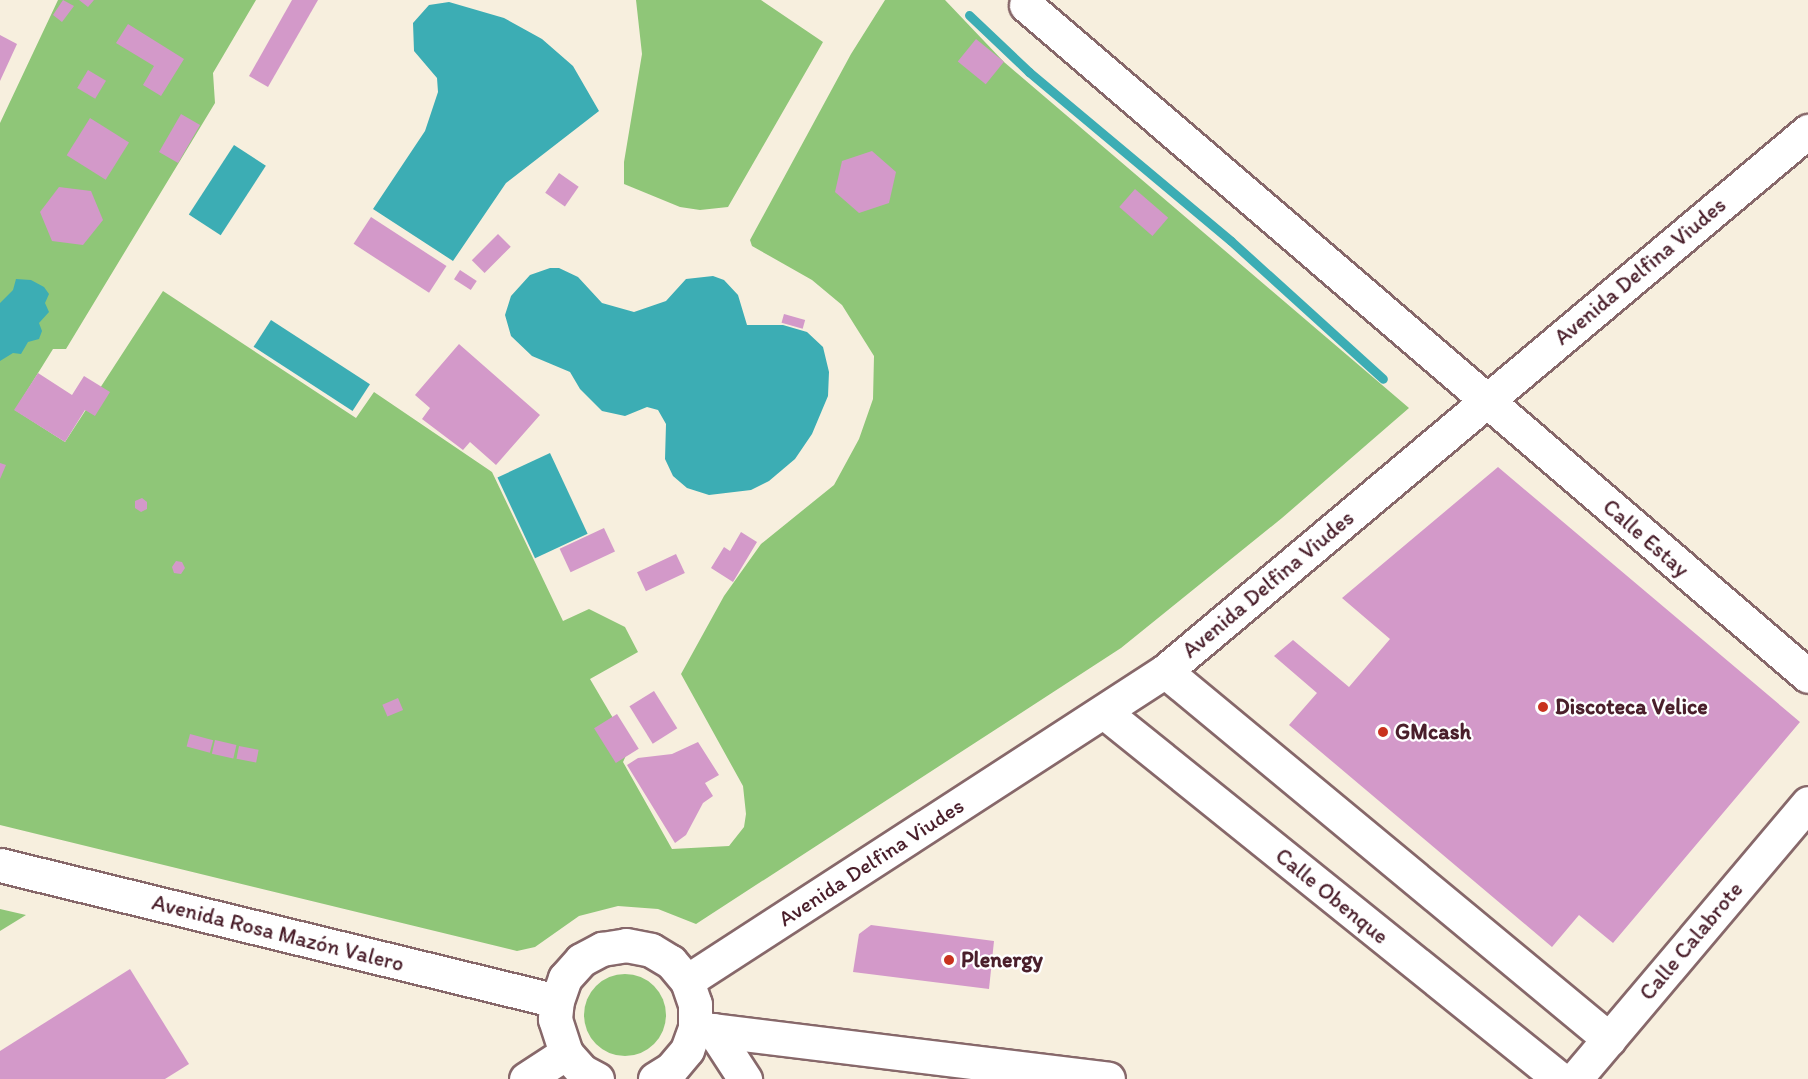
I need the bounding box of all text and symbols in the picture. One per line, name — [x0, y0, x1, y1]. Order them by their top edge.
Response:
street label: Avenida Delfina Viudes — [1549, 191, 1731, 351]
street label: Calle Estay — [1598, 493, 1694, 583]
street label: Avenida Delfina Viudes — [1177, 504, 1359, 664]
place label: Discoteca Velice — [1555, 694, 1707, 720]
marker: Discoteca Velice — [1536, 700, 1550, 714]
place label: GMcash — [1395, 719, 1471, 745]
marker: GMcash — [1376, 725, 1390, 739]
street label: Avenida Delfina Viudes — [773, 792, 969, 932]
street label: Calle Obenque — [1270, 843, 1394, 949]
street label: Calle Calabrote — [1634, 877, 1748, 1005]
street label: Avenida Rosa Mazón Valero — [150, 889, 406, 977]
place label: Plenergy — [961, 947, 1043, 973]
marker: Plenergy — [942, 953, 956, 967]

